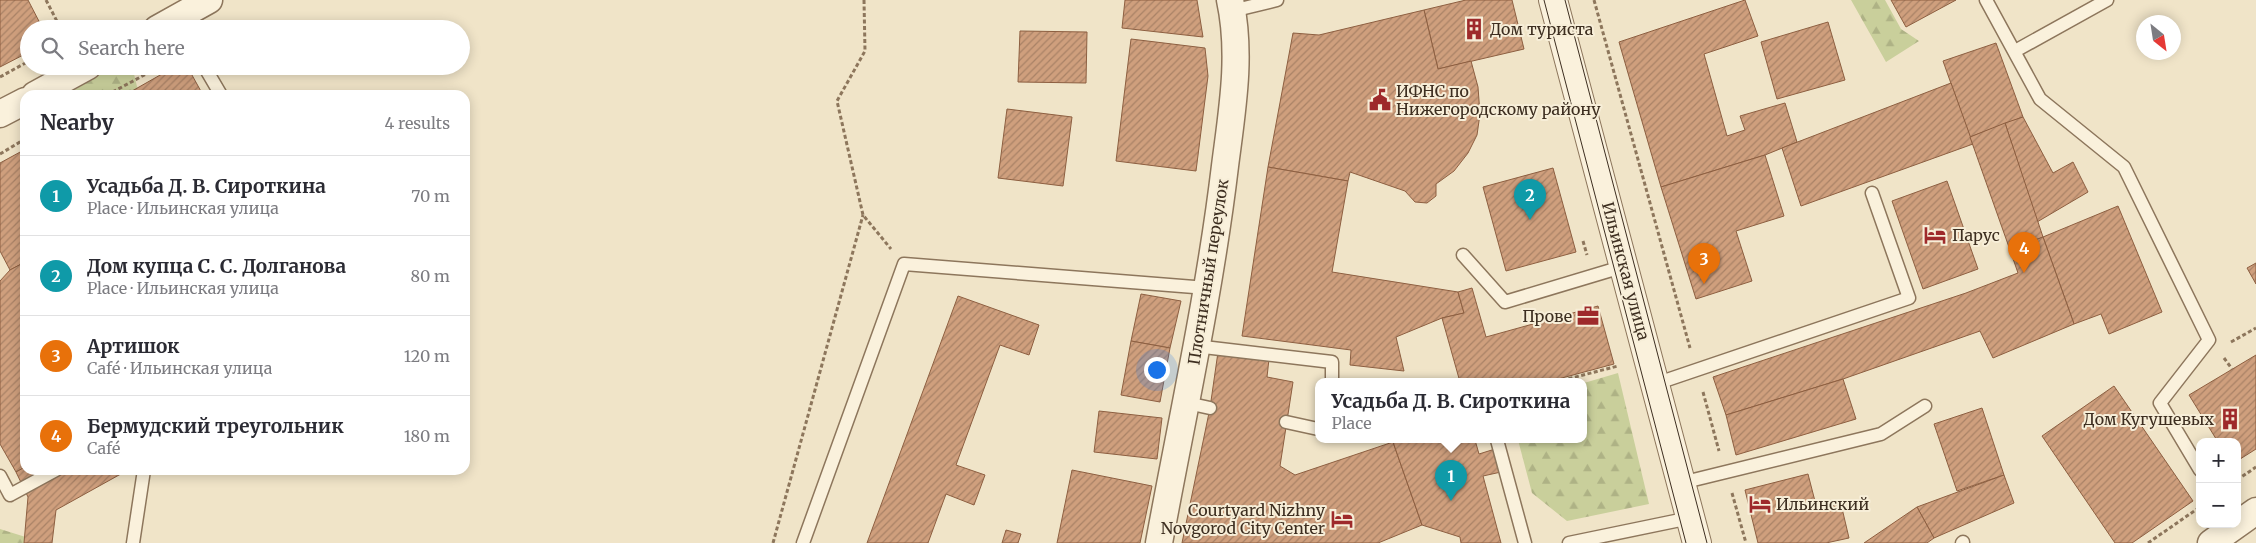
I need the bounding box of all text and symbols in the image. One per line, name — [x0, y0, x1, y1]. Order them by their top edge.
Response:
north arrow — [2136, 15, 2181, 60]
building icon: Дом туриста — [1461, 16, 1487, 42]
place label: Дом туриста — [1490, 19, 1594, 39]
search box — [20, 20, 470, 75]
icon: search — [38, 34, 66, 62]
text: Search here — [78, 36, 185, 60]
place label: ИФНС по Нижегородскому району — [1396, 81, 1601, 119]
public building icon: ИФНС по Нижегородскому району — [1367, 87, 1393, 113]
text: Nearby — [40, 109, 114, 136]
text: 4 results — [384, 113, 450, 133]
text: Усадьба Д. В. Сироткина — [87, 174, 326, 198]
street label: Плотничный переулок — [1183, 178, 1233, 366]
pin: 2 — [1514, 179, 1546, 220]
text: 1 — [52, 186, 60, 206]
text: 70 m — [411, 186, 450, 206]
text: Place · Ильинская улица — [87, 198, 279, 218]
street label: Ильинская улица — [1598, 200, 1654, 343]
hotel icon: Парус — [1922, 222, 1948, 248]
place label: Парус — [1952, 225, 2000, 245]
pin: 4 — [2008, 232, 2040, 273]
pin: 3 — [1688, 243, 1720, 284]
text: Дом купца С. С. Долганова — [87, 254, 346, 278]
text: 2 — [51, 266, 61, 286]
text: 80 m — [411, 266, 450, 286]
text: Place · Ильинская улица — [87, 278, 279, 298]
office icon: Прове — [1575, 303, 1601, 329]
place label: Прове — [1522, 306, 1572, 326]
text: Артишок — [87, 334, 180, 358]
text: 3 — [51, 346, 61, 366]
text: 120 m — [404, 346, 450, 366]
your location — [1144, 357, 1170, 383]
text: Café · Ильинская улица — [87, 358, 272, 378]
popup — [1315, 378, 1587, 443]
text: Усадьба Д. В. Сироткина — [1332, 389, 1570, 413]
building icon: Дом Кугушевых — [2217, 406, 2243, 432]
place label: Дом Кугушевых — [2084, 409, 2214, 429]
text: Place — [1332, 413, 1372, 433]
text: Бермудский треугольник — [87, 414, 344, 438]
text: 4 — [51, 426, 61, 446]
text: 180 m — [404, 426, 450, 446]
text: Café — [87, 438, 120, 458]
map controls — [2196, 438, 2241, 528]
button: + — [2196, 438, 2241, 483]
pin: 1 — [1435, 460, 1467, 501]
button: − — [2196, 483, 2241, 528]
hotel icon: Ильинский — [1747, 491, 1773, 517]
place label: Ильинский — [1776, 494, 1869, 514]
place label: Courtyard Nizhny Novgorod City Center — [1161, 500, 1326, 538]
hotel icon: Courtyard Nizhny Novgorod City Center — [1329, 506, 1355, 532]

